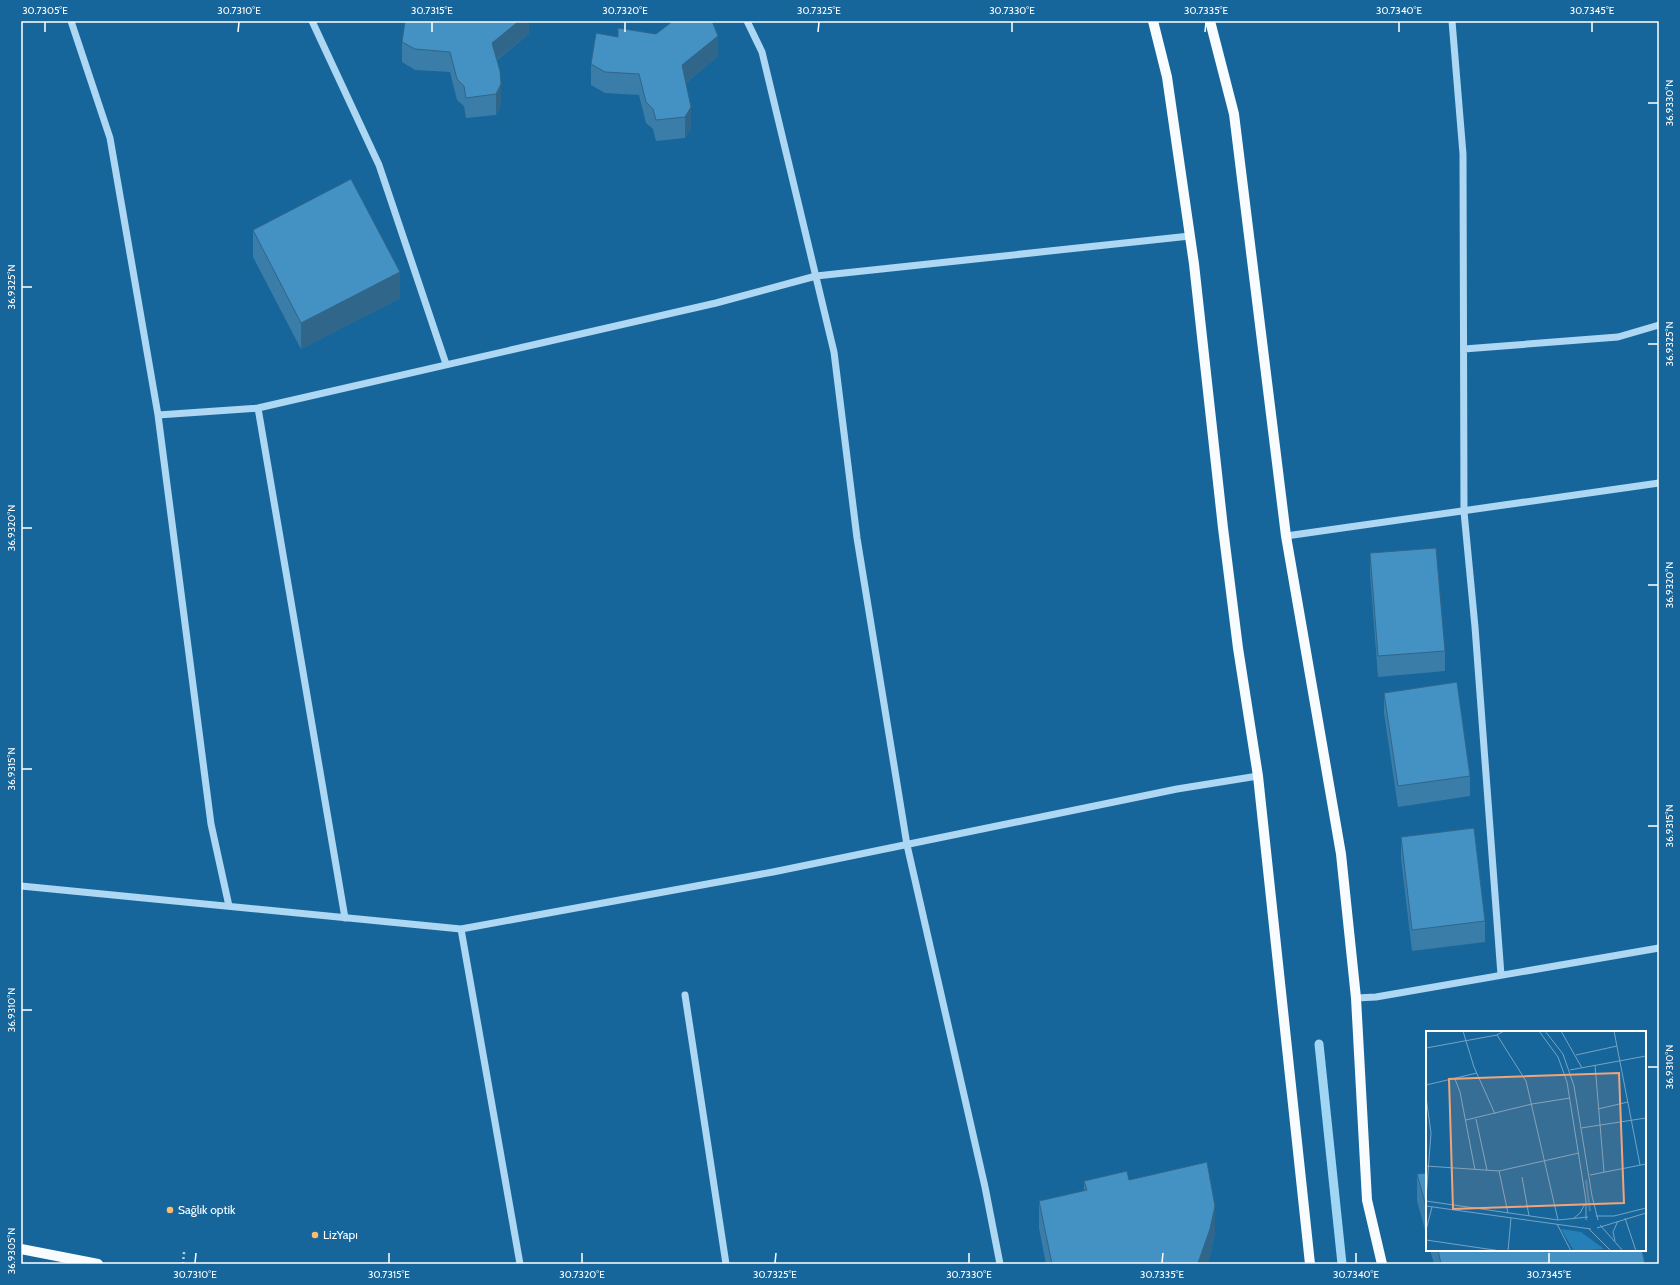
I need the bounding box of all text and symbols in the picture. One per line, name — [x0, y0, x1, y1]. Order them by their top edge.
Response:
text: 30.7305°E — [22, 4, 68, 17]
text: 30.7310°E — [217, 4, 261, 17]
text: 30.7315°E — [411, 4, 453, 17]
text: 30.7320°E — [602, 4, 648, 17]
text: 30.7325°E — [797, 4, 841, 17]
text: 30.7330°E — [989, 4, 1035, 17]
text: 30.7335°E — [1184, 4, 1228, 17]
text: 30.7340°E — [1376, 4, 1422, 17]
text: 30.7345°E — [1570, 4, 1615, 17]
text: 36.9330°N — [1663, 80, 1676, 126]
text: 36.9325°N — [5, 265, 18, 309]
text: 36.9325°N — [1663, 322, 1676, 366]
text: 36.9320°N — [5, 505, 18, 551]
text: 36.9320°N — [1663, 562, 1676, 608]
text: 36.9315°N — [5, 748, 18, 790]
text: 36.9315°N — [1663, 805, 1676, 847]
text: 36.9310°N — [5, 988, 18, 1032]
inset map — [1426, 1031, 1646, 1251]
text: 36.9310°N — [1663, 1045, 1676, 1089]
place label: Sağlık optik — [178, 1202, 236, 1217]
marker: Sağlık optik — [165, 1205, 175, 1215]
place label: LizYapı — [323, 1227, 358, 1242]
text: 36.9305°N — [5, 1228, 18, 1274]
marker: LizYapı — [310, 1230, 320, 1240]
text: 30.7310°E — [173, 1268, 217, 1281]
text: 30.7315°E — [368, 1268, 410, 1281]
text: 30.7320°E — [559, 1268, 605, 1281]
text: 30.7325°E — [753, 1268, 797, 1281]
text: 30.7330°E — [946, 1268, 992, 1281]
text: 30.7335°E — [1140, 1268, 1184, 1281]
text: 30.7340°E — [1333, 1268, 1379, 1281]
text: 30.7345°E — [1527, 1268, 1572, 1281]

